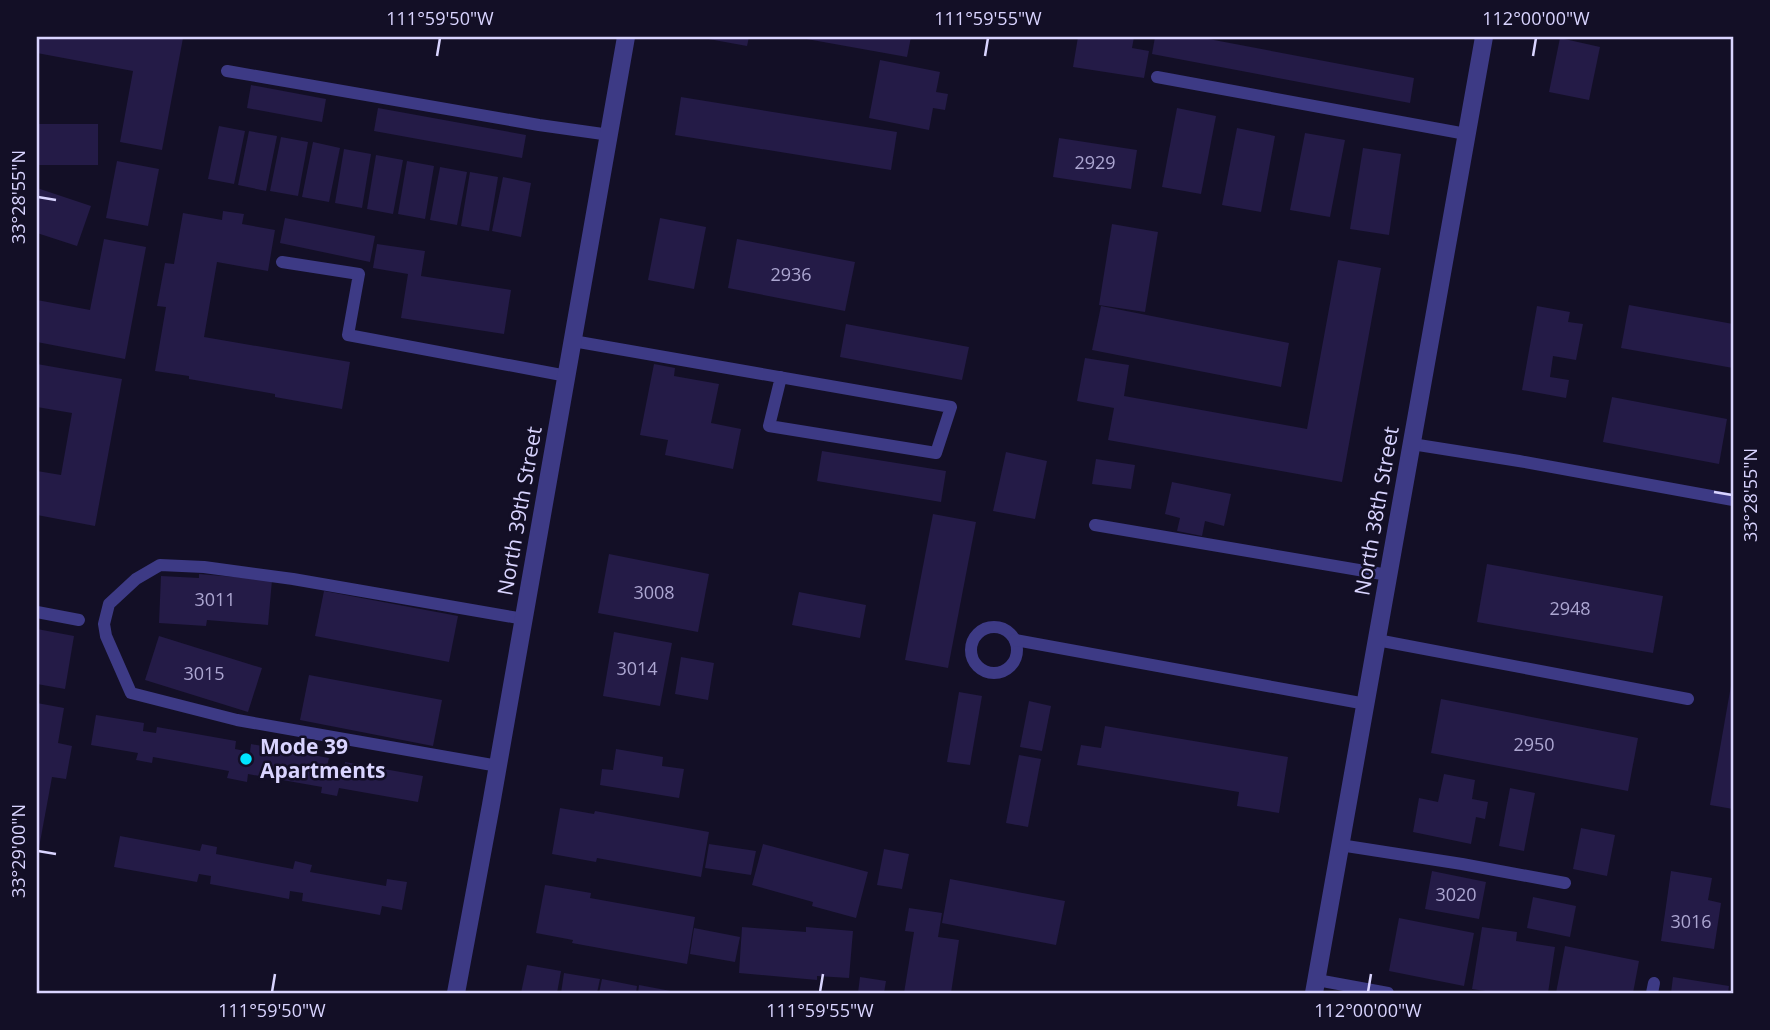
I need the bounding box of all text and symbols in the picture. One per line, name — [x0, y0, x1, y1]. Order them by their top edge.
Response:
text: 111°59'50"W — [386, 6, 494, 30]
text: 111°59'55"W — [934, 6, 1042, 30]
text: 112°00'00"W — [1482, 6, 1590, 30]
text: 33°28'55"N — [6, 150, 30, 244]
house number: 2929 — [1074, 150, 1116, 174]
house number: 2936 — [770, 262, 812, 286]
street label: North 39th Street — [490, 424, 548, 598]
street label: North 38th Street — [1347, 424, 1405, 598]
text: 33°28'55"N — [1738, 448, 1762, 542]
house number: 3008 — [633, 580, 675, 604]
house number: 3011 — [194, 587, 236, 611]
house number: 2948 — [1549, 596, 1591, 620]
house number: 3014 — [616, 656, 658, 680]
house number: 3015 — [183, 661, 225, 685]
place label: Mode 39 Apartments — [260, 732, 386, 784]
house number: 2950 — [1513, 732, 1555, 756]
marker: Mode 39 Apartments — [238, 751, 254, 767]
text: 33°29'00"N — [6, 804, 30, 898]
house number: 3020 — [1435, 882, 1477, 906]
house number: 3016 — [1670, 909, 1712, 933]
text: 111°59'50"W — [218, 998, 326, 1022]
text: 111°59'55"W — [766, 998, 874, 1022]
text: 112°00'00"W — [1314, 998, 1422, 1022]

